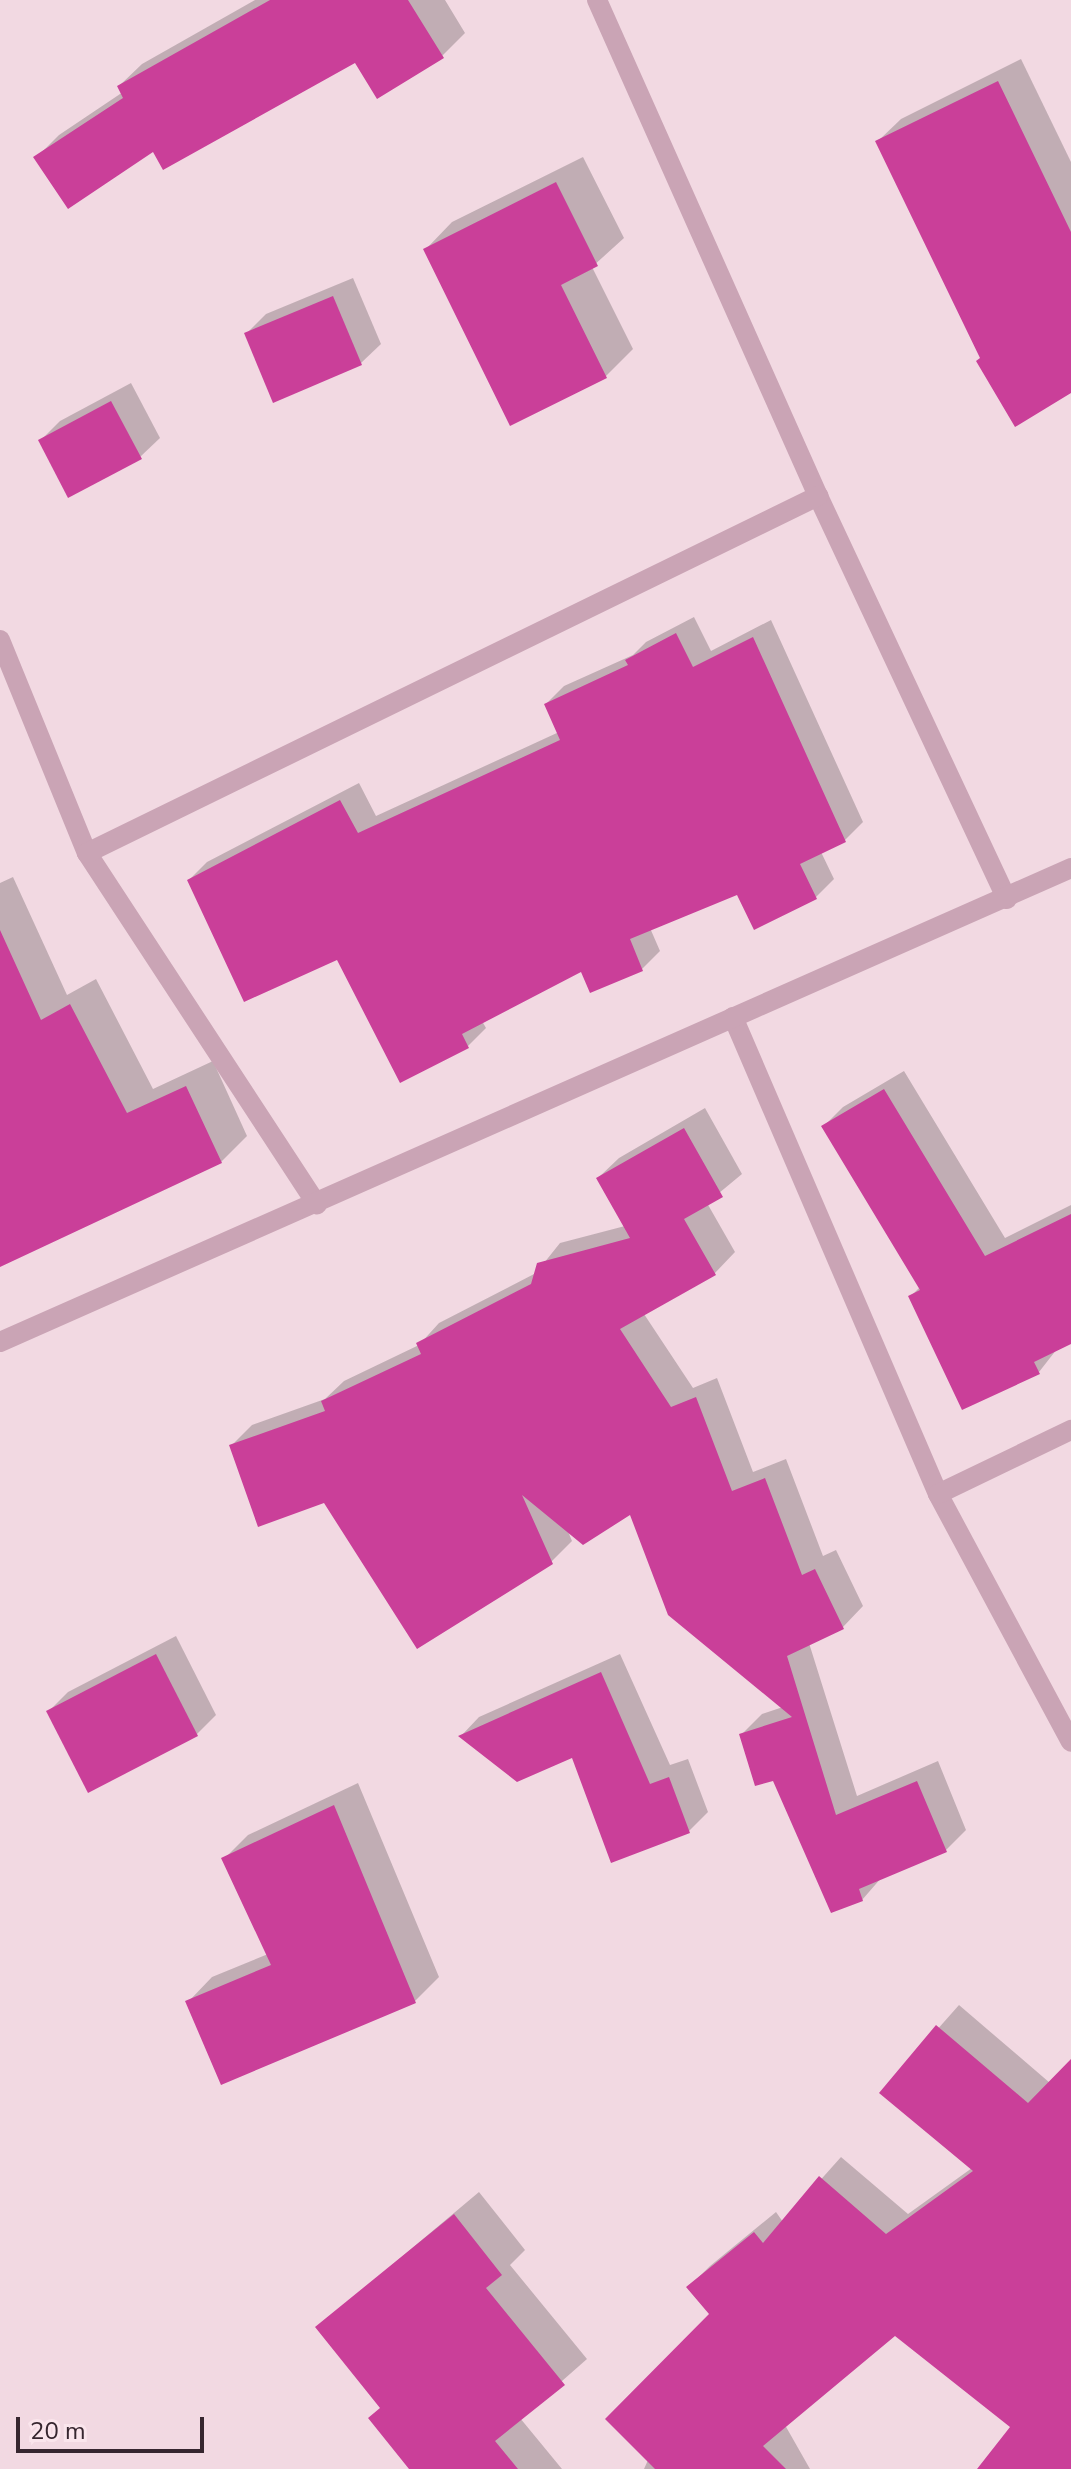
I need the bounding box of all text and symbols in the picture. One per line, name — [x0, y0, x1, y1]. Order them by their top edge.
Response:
scale bar — [20, 2401, 208, 2451]
text: 20 m — [30, 2415, 86, 2447]

